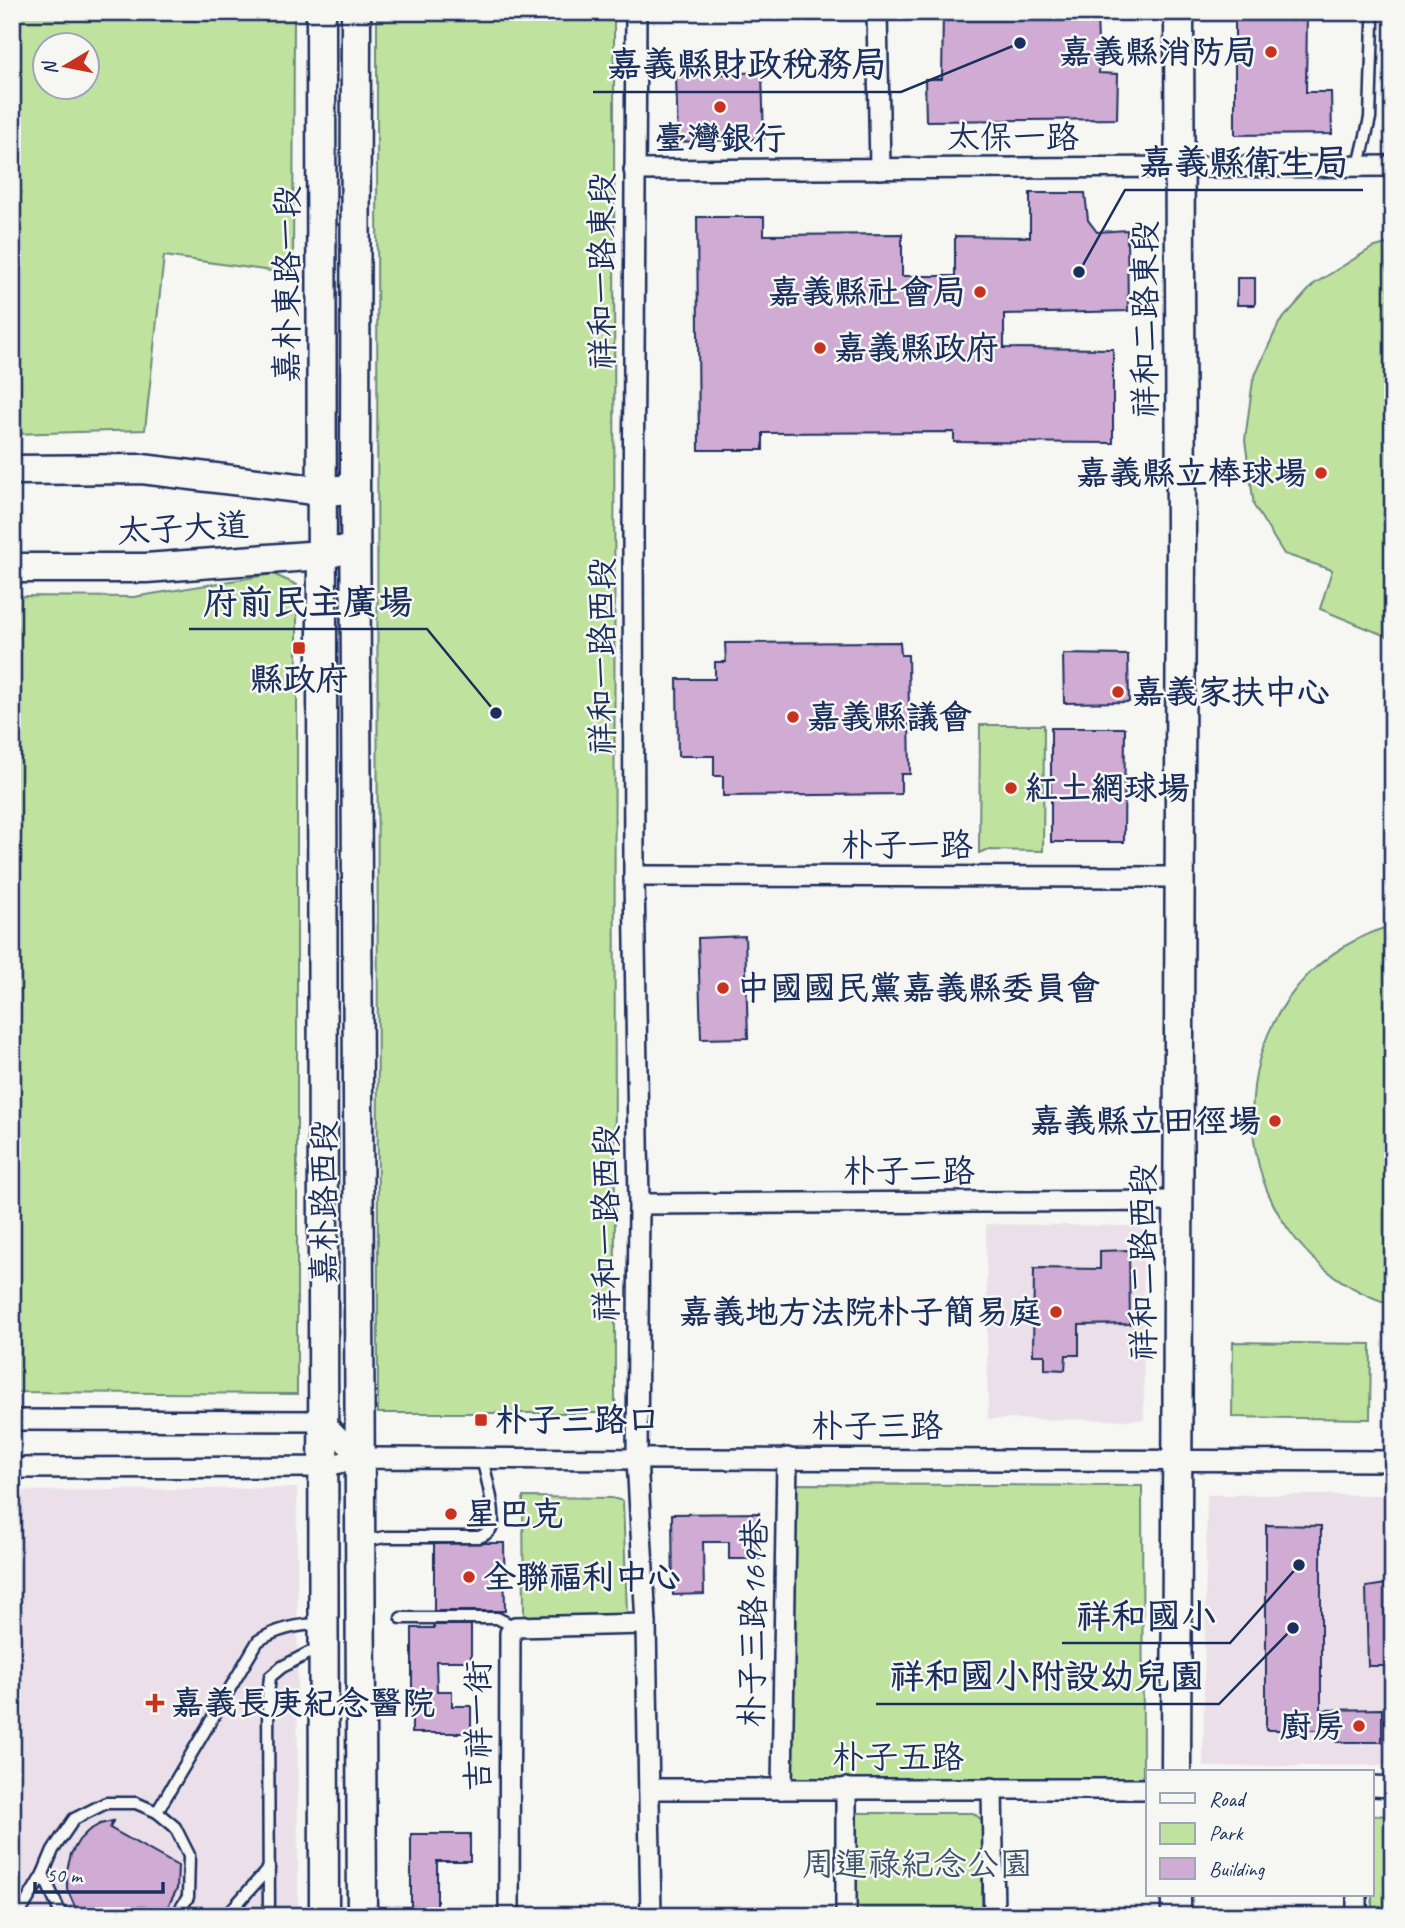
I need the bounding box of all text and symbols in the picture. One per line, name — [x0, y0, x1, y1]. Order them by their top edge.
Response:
place label: 嘉義縣消防局 — [1059, 31, 1257, 73]
north arrow — [32, 32, 102, 102]
callout: 嘉義縣財政稅務局 — [593, 36, 901, 92]
text: 嘉義縣財政稅務局 — [607, 42, 887, 87]
marker: 嘉義縣消防局 — [1263, 44, 1279, 60]
text: N — [37, 58, 63, 77]
marker: 臺灣銀行 — [712, 99, 728, 115]
street label: 太保一路 — [947, 116, 1079, 158]
place label: 臺灣銀行 — [654, 117, 786, 159]
callout: 嘉義縣衛生局 — [1125, 134, 1363, 190]
text: 嘉義縣衛生局 — [1139, 140, 1349, 185]
street label: 祥和一路東段 — [581, 172, 623, 370]
street label: 嘉朴東路一段 — [266, 185, 308, 383]
street label: 祥和二路東段 — [1124, 220, 1166, 418]
place label: 嘉義縣社會局 — [768, 271, 966, 313]
marker: 嘉義縣社會局 — [972, 284, 988, 300]
place label: 嘉義縣政府 — [834, 327, 999, 369]
marker: 嘉義縣政府 — [812, 340, 828, 356]
place label: 嘉義縣立棒球場 — [1076, 452, 1307, 494]
marker: 嘉義縣立棒球場 — [1313, 465, 1329, 481]
street label: 太子大道 — [116, 504, 250, 552]
street label: 祥和一路西段 — [581, 557, 623, 755]
callout: 府前民主廣場 — [189, 573, 427, 629]
text: 府前民主廣場 — [203, 580, 413, 625]
marker: 縣政府 — [291, 640, 307, 656]
place label: 縣政府 — [250, 658, 349, 700]
place label: 嘉義家扶中心 — [1132, 671, 1330, 713]
marker: 嘉義家扶中心 — [1110, 684, 1126, 700]
place label: 嘉義縣議會 — [807, 696, 972, 738]
marker: 嘉義縣議會 — [785, 709, 801, 725]
place label: 紅土網球場 — [1025, 767, 1190, 809]
marker: 紅土網球場 — [1003, 780, 1019, 796]
street label: 朴子一路 — [841, 824, 973, 866]
place label: 中國國民黨嘉義縣委員會 — [737, 967, 1100, 1009]
marker: 中國國民黨嘉義縣委員會 — [715, 980, 731, 996]
place label: 嘉義縣立田徑場 — [1030, 1100, 1261, 1142]
marker: 嘉義縣立田徑場 — [1267, 1113, 1283, 1129]
street label: 嘉朴路西段 — [303, 1120, 345, 1285]
street label: 祥和一路西段 — [585, 1124, 627, 1322]
street label: 朴子二路 — [843, 1150, 975, 1192]
street label: 祥和二路西段 — [1122, 1163, 1164, 1361]
place label: 嘉義地方法院朴子簡易庭 — [679, 1291, 1042, 1333]
marker: 嘉義地方法院朴子簡易庭 — [1048, 1304, 1064, 1320]
place label: 朴子三路口 — [495, 1399, 660, 1441]
street label: 朴子三路 — [811, 1405, 943, 1447]
marker: 朴子三路口 — [473, 1412, 489, 1428]
place label: 星巴克 — [465, 1493, 564, 1535]
marker: 星巴克 — [443, 1506, 459, 1522]
street label: 朴子三路169巷 — [730, 1518, 776, 1728]
place label: 全聯福利中心 — [483, 1556, 681, 1598]
marker: 全聯福利中心 — [461, 1569, 477, 1585]
callout: 祥和國小 — [1062, 1587, 1230, 1643]
text: 祥和國小 — [1076, 1594, 1216, 1639]
callout: 祥和國小附設幼兒園 — [876, 1648, 1219, 1704]
text: 祥和國小附設幼兒園 — [889, 1654, 1205, 1699]
street label: 吉祥一街 — [457, 1660, 499, 1792]
place label: 嘉義長庚紀念醫院 — [171, 1682, 435, 1724]
marker: 嘉義長庚紀念醫院 — [145, 1693, 165, 1713]
place label: 廚房 — [1279, 1705, 1345, 1747]
marker: 廚房 — [1351, 1718, 1367, 1734]
street label: 朴子五路 — [832, 1736, 964, 1778]
legend — [1146, 1770, 1374, 1896]
text: Road — [1209, 1786, 1248, 1812]
text: Park — [1209, 1820, 1244, 1846]
park label: 周運祿紀念公園 — [802, 1843, 1033, 1885]
scale bar — [35, 1851, 163, 1895]
text: Building — [1209, 1856, 1266, 1882]
text: 50 m — [46, 1862, 84, 1888]

